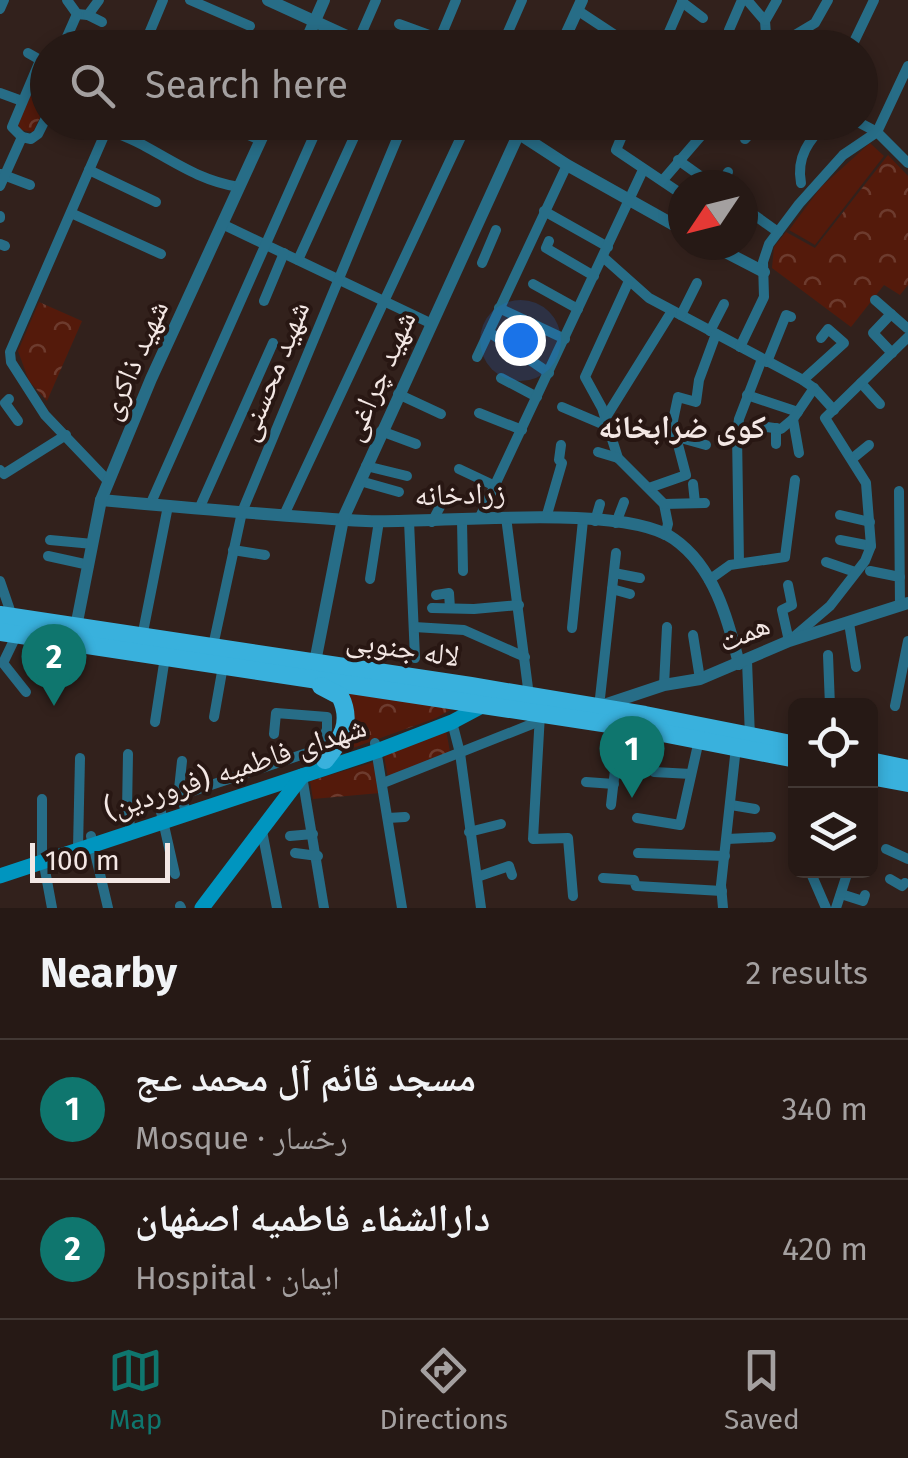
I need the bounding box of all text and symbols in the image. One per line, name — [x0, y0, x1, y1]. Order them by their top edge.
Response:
search box — [30, 30, 878, 140]
icon: search — [65, 58, 120, 113]
text: Search here — [145, 62, 348, 108]
north arrow — [668, 170, 758, 260]
street label: شهید ذاکری — [92, 295, 176, 425]
street label: شهید محسنی — [229, 296, 317, 446]
street label: شهید چراغی — [334, 306, 424, 446]
your location — [495, 315, 546, 366]
district label: کوی ضرابخانه — [598, 408, 766, 446]
street label: زرادخانه — [414, 474, 506, 514]
street label: همت — [713, 606, 775, 660]
street label: لاله جنوبی — [344, 621, 462, 675]
pin: 2 — [22, 624, 86, 706]
map controls — [788, 698, 878, 878]
button: locate — [788, 698, 878, 788]
street label: شهدای فاطمیه (فروردین) — [99, 709, 371, 827]
pin: 1 — [600, 716, 664, 798]
button: layers — [788, 788, 878, 878]
scale bar — [30, 838, 170, 883]
text: 100 m — [45, 844, 120, 877]
text: Nearby — [40, 948, 177, 998]
text: 2 results — [745, 954, 868, 992]
text: مسجد قائم آل محمد عج — [135, 1055, 476, 1101]
text: 1 — [65, 1090, 80, 1128]
text: 340 m — [781, 1090, 868, 1128]
text: Mosque · رخسار — [135, 1119, 348, 1157]
text: دارالشفاء فاطمیه اصفهان — [135, 1195, 490, 1241]
text: 2 — [64, 1230, 81, 1268]
text: 420 m — [782, 1230, 868, 1268]
text: Hospital · ایمان — [135, 1259, 340, 1297]
tab: Map — [108, 1343, 163, 1436]
tab: Directions — [379, 1343, 508, 1436]
tab: Saved — [724, 1343, 800, 1436]

